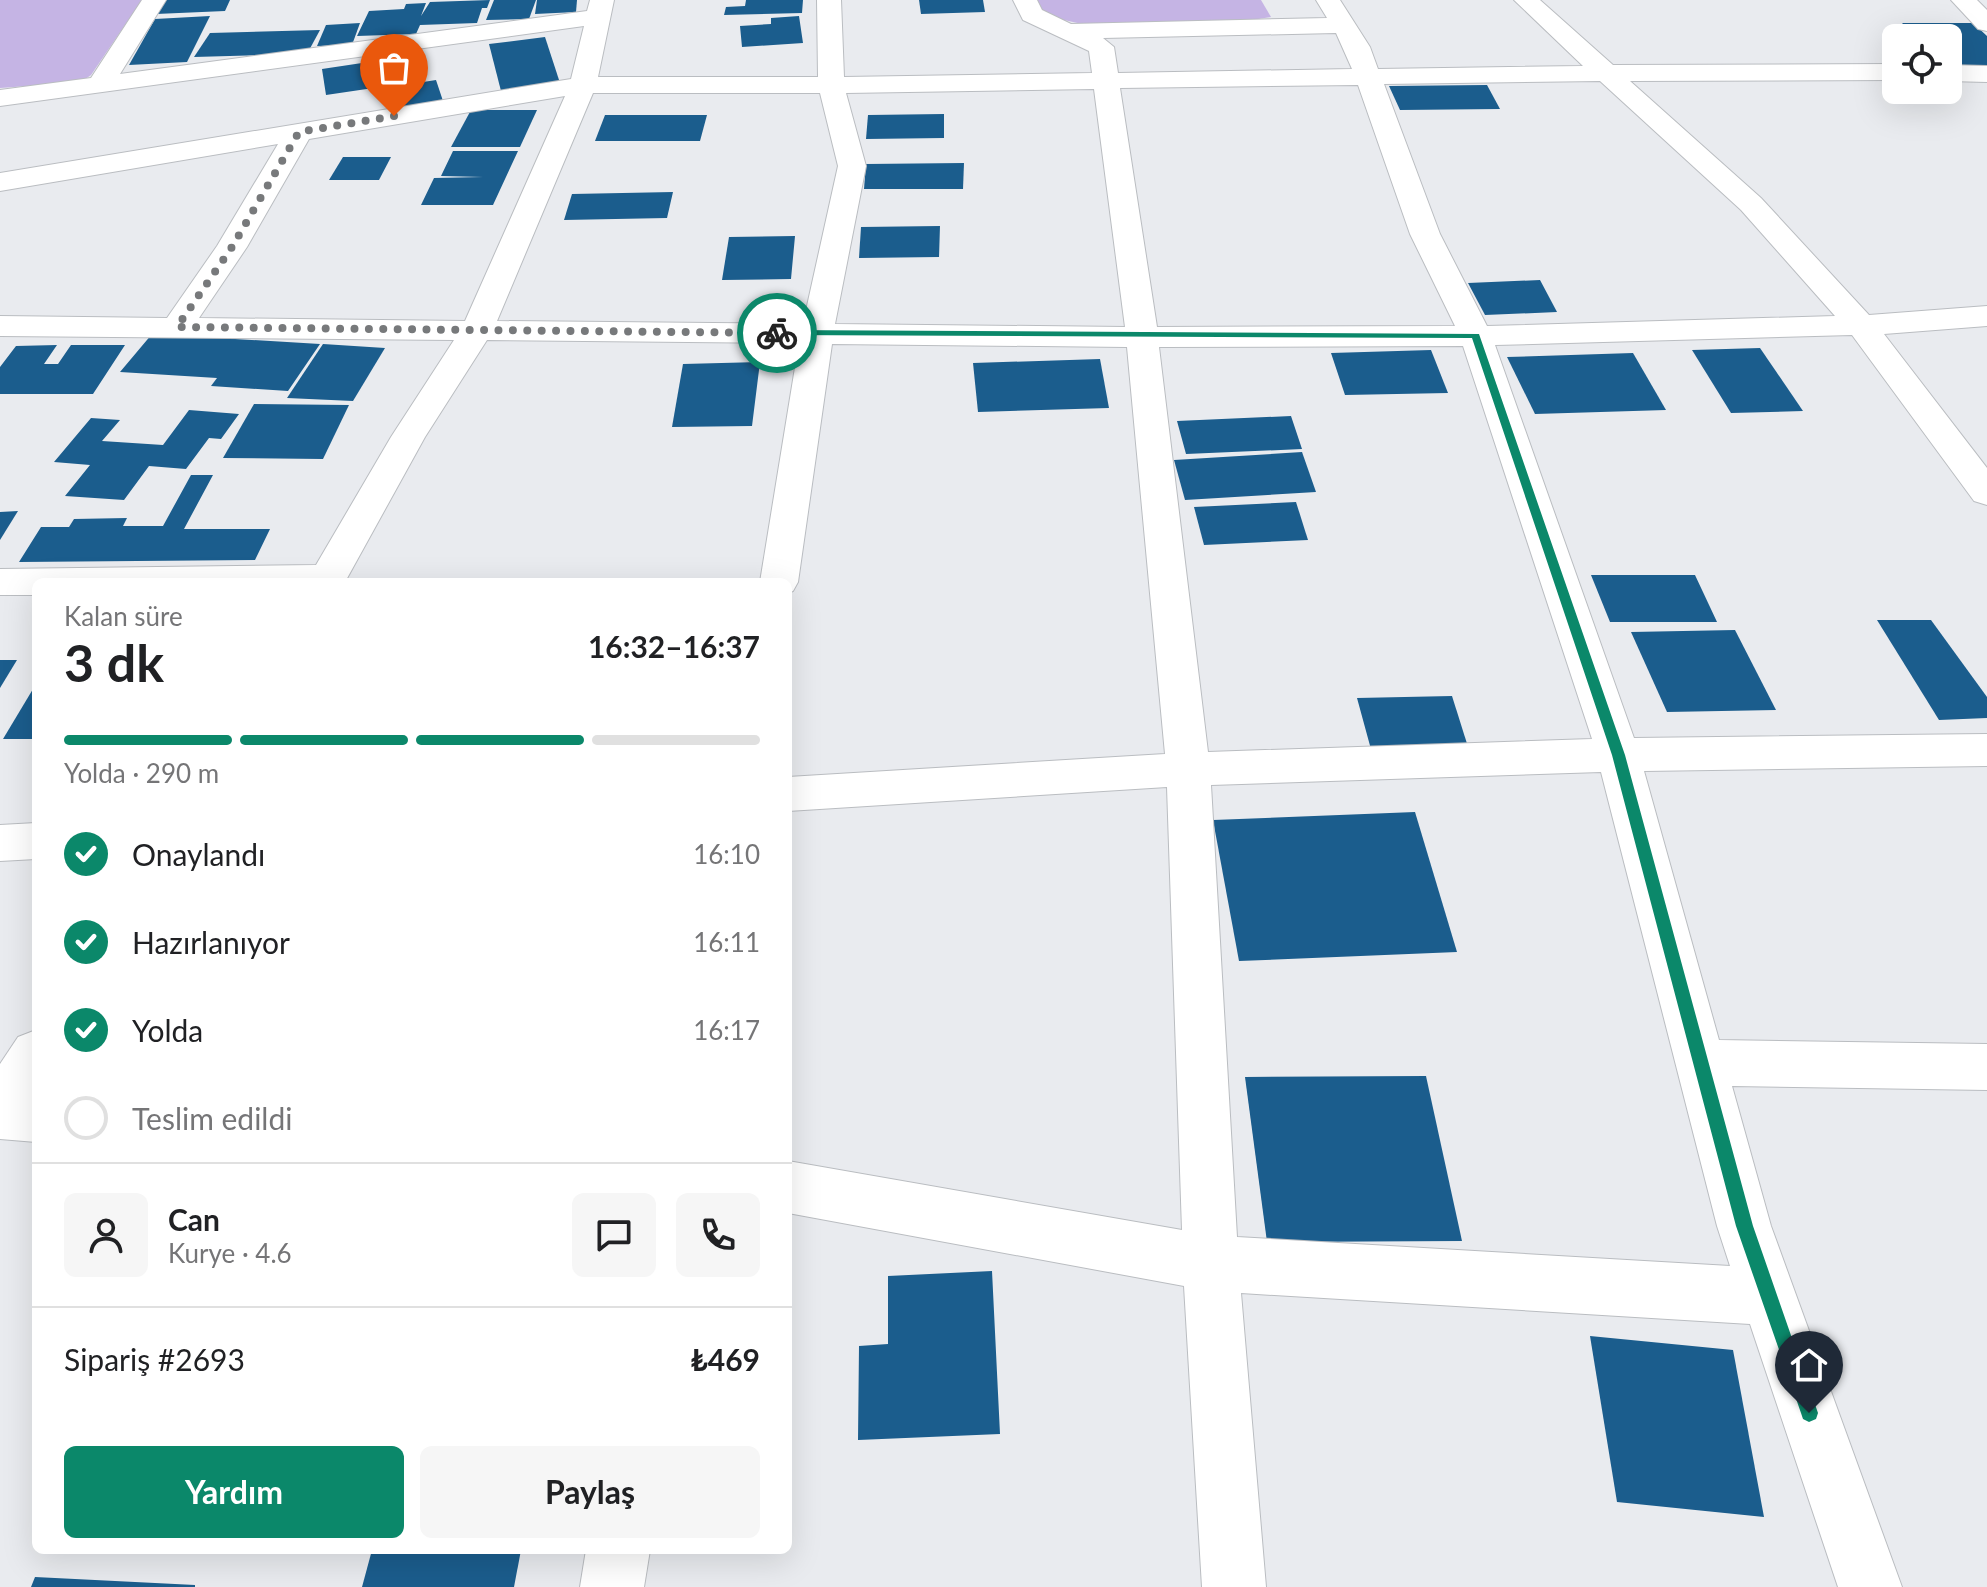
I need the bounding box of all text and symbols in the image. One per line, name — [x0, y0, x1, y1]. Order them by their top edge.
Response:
map controls — [1882, 24, 1962, 104]
button: locate — [1882, 24, 1962, 104]
pin — [360, 34, 428, 116]
icon: bag — [372, 46, 416, 90]
courier — [737, 293, 817, 373]
icon: bike — [755, 311, 799, 355]
text: Kalan süre — [64, 600, 183, 632]
text: 16:32–16:37 — [588, 628, 760, 664]
text: 3 dk — [64, 631, 164, 693]
text: Yolda · 290 m — [64, 757, 219, 789]
icon: check — [64, 832, 108, 876]
text: Onaylandı — [132, 836, 265, 872]
text: 16:10 — [693, 838, 760, 870]
icon: check — [64, 920, 108, 964]
text: Hazırlanıyor — [132, 924, 290, 960]
text: 16:11 — [693, 926, 760, 958]
icon: check — [64, 1008, 108, 1052]
text: Yolda — [132, 1012, 203, 1048]
text: 16:17 — [693, 1014, 760, 1046]
text: Teslim edildi — [132, 1100, 292, 1136]
button: person — [64, 1193, 148, 1277]
button: chat — [572, 1193, 656, 1277]
button: phone — [676, 1193, 760, 1277]
text: Can — [168, 1201, 220, 1237]
text: Kurye · 4.6 — [168, 1237, 292, 1269]
pin — [1775, 1331, 1843, 1413]
text: Sipariş #2693 — [64, 1341, 245, 1377]
text: ₺469 — [690, 1341, 760, 1377]
icon: home — [1787, 1343, 1831, 1387]
button: Yardım — [64, 1446, 404, 1538]
button: Paylaş — [420, 1446, 760, 1538]

